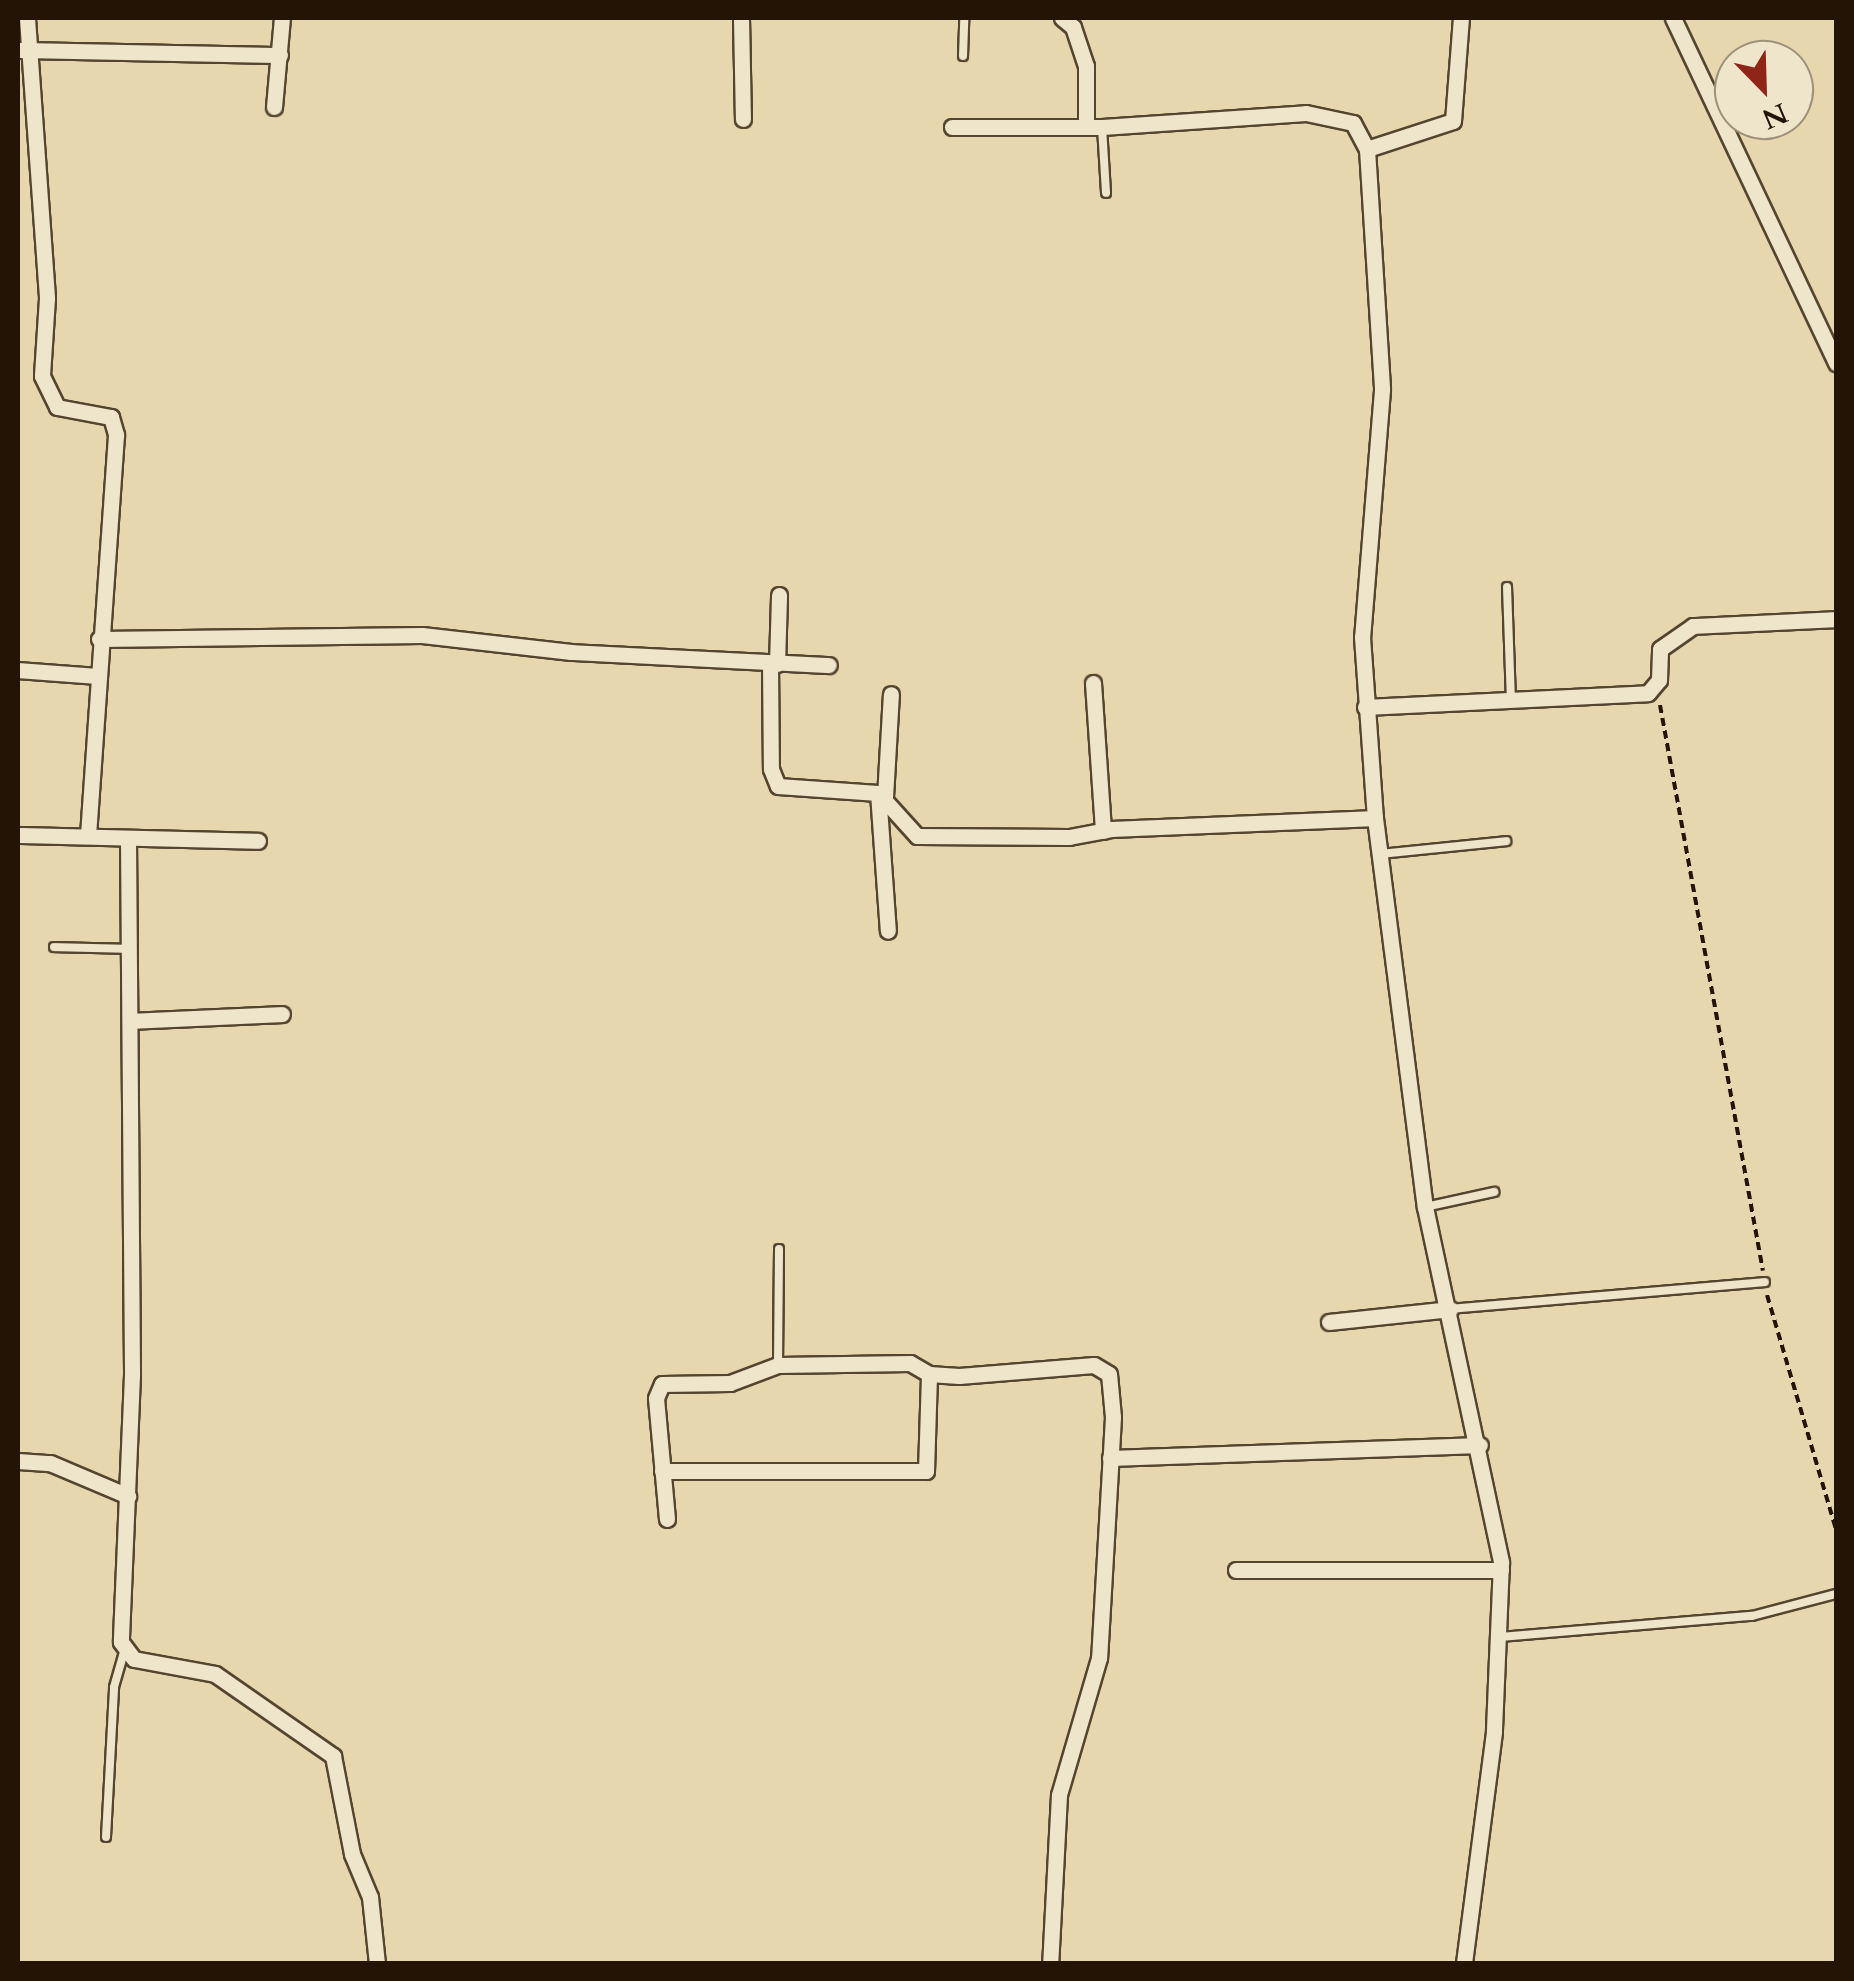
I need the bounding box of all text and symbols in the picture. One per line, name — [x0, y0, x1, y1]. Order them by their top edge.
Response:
north arrow — [1714, 40, 1814, 140]
text: N — [1756, 94, 1794, 138]

